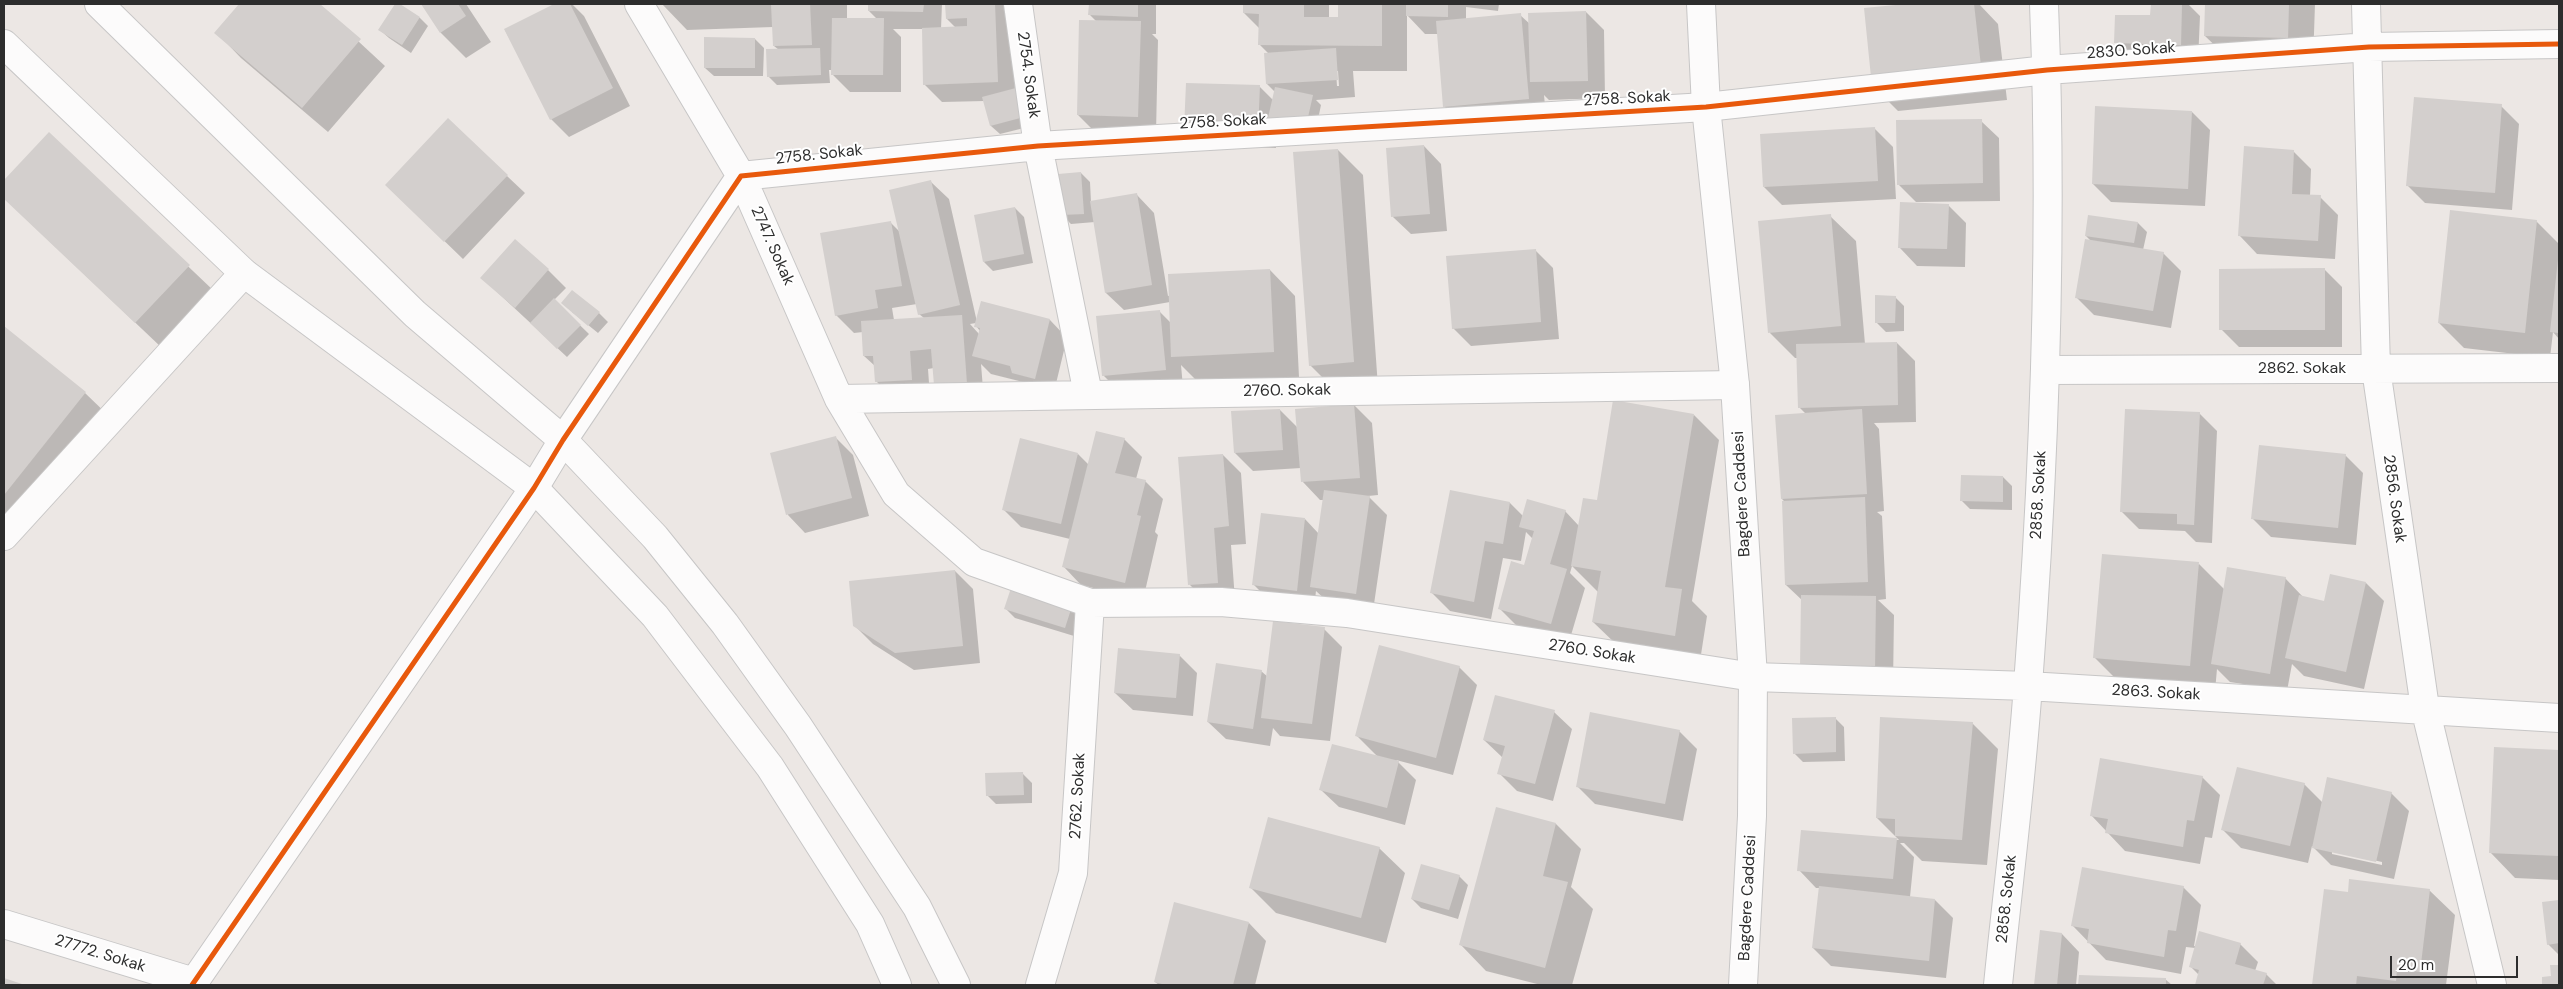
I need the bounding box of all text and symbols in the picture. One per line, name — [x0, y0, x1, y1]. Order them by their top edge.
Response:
street label: 2754. Sokak — [1012, 30, 1044, 120]
street label: 2830. Sokak — [2086, 38, 2176, 64]
street label: 2758. Sokak — [1583, 87, 1671, 111]
street label: 2758. Sokak — [1179, 110, 1267, 134]
street label: 2758. Sokak — [775, 141, 863, 169]
street label: 2747. Sokak — [746, 203, 798, 289]
street label: 2862. Sokak — [2258, 359, 2346, 379]
street label: 2760. Sokak — [1243, 381, 1331, 401]
street label: Bagdere Caddesi — [1729, 430, 1755, 558]
street label: 2858. Sokak — [2027, 450, 2051, 540]
street label: 2856. Sokak — [2378, 454, 2410, 544]
street label: 2760. Sokak — [1547, 636, 1637, 668]
street label: 2863. Sokak — [2111, 681, 2201, 705]
street label: 2762. Sokak — [1066, 752, 1090, 840]
street label: Bagdere Caddesi — [1735, 834, 1761, 962]
street label: 2858. Sokak — [1993, 854, 2021, 944]
street label: 27772. Sokak — [52, 931, 148, 977]
scale bar — [2393, 946, 2520, 978]
text: 20 m — [2398, 955, 2434, 975]

